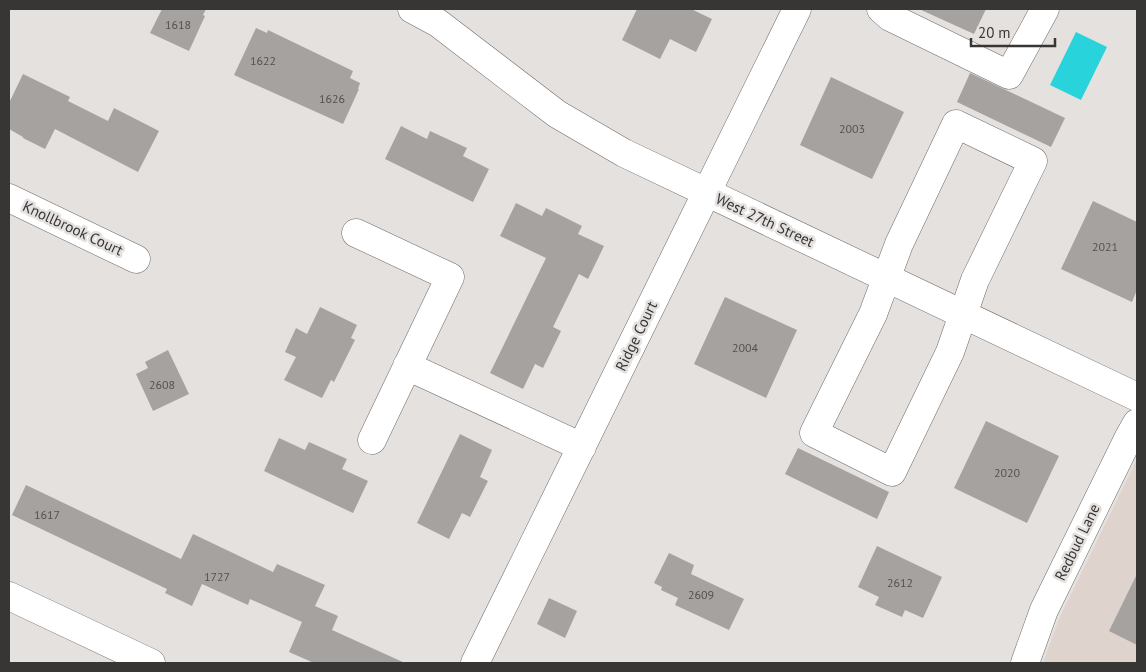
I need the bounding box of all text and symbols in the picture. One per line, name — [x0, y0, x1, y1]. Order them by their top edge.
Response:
scale bar — [971, 15, 1055, 47]
house number: 1618 — [165, 17, 191, 32]
text: 20 m — [978, 23, 1011, 42]
house number: 1622 — [250, 53, 276, 68]
house number: 1626 — [319, 91, 345, 106]
house number: 2003 — [839, 121, 865, 136]
street label: West 27th Street — [713, 189, 817, 251]
street label: Knollbrook Court — [20, 196, 126, 260]
house number: 2021 — [1092, 239, 1118, 254]
street label: Ridge Court — [611, 298, 661, 374]
house number: 2004 — [732, 340, 759, 355]
house number: 2608 — [149, 377, 175, 392]
house number: 2020 — [994, 465, 1021, 480]
street label: Redbud Lane — [1050, 501, 1104, 583]
house number: 1617 — [34, 507, 60, 522]
house number: 1727 — [204, 569, 230, 584]
house number: 2612 — [887, 575, 913, 590]
house number: 2609 — [688, 587, 714, 602]

